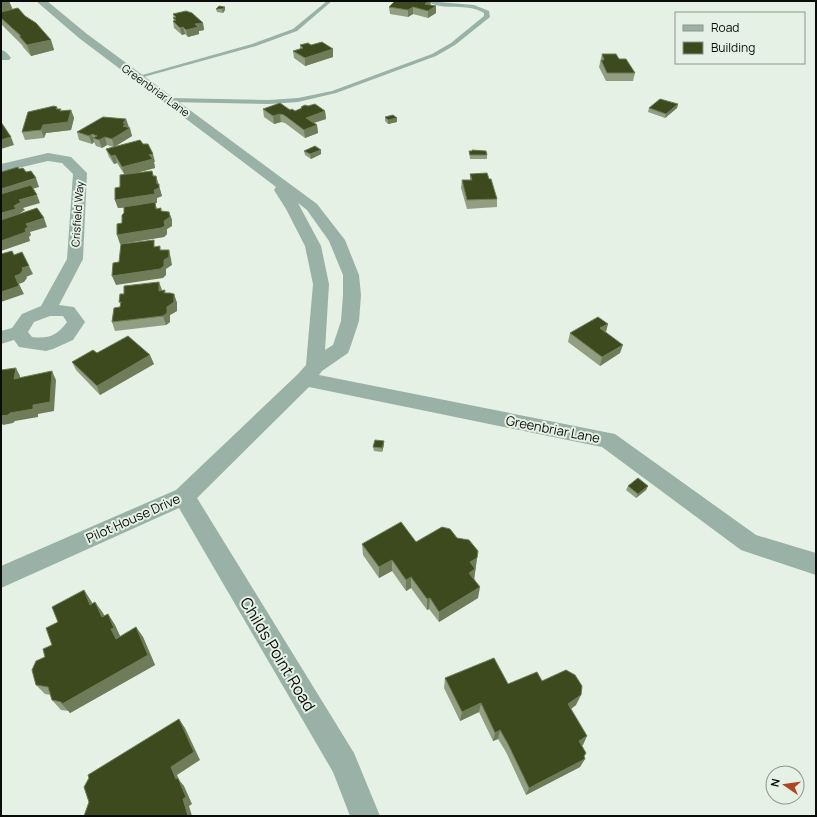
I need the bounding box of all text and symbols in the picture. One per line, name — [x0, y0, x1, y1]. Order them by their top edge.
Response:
legend — [675, 12, 805, 64]
text: Road — [711, 19, 739, 36]
text: Building — [711, 39, 755, 56]
street label: Greenbriar Lane — [119, 60, 194, 120]
street label: Crisfield Way — [67, 180, 87, 247]
street label: Greenbriar Lane — [504, 411, 602, 447]
street label: Pilot House Drive — [83, 489, 183, 547]
street label: Childs Point Road — [235, 593, 321, 715]
north arrow — [765, 765, 805, 805]
text: N — [767, 777, 783, 788]

